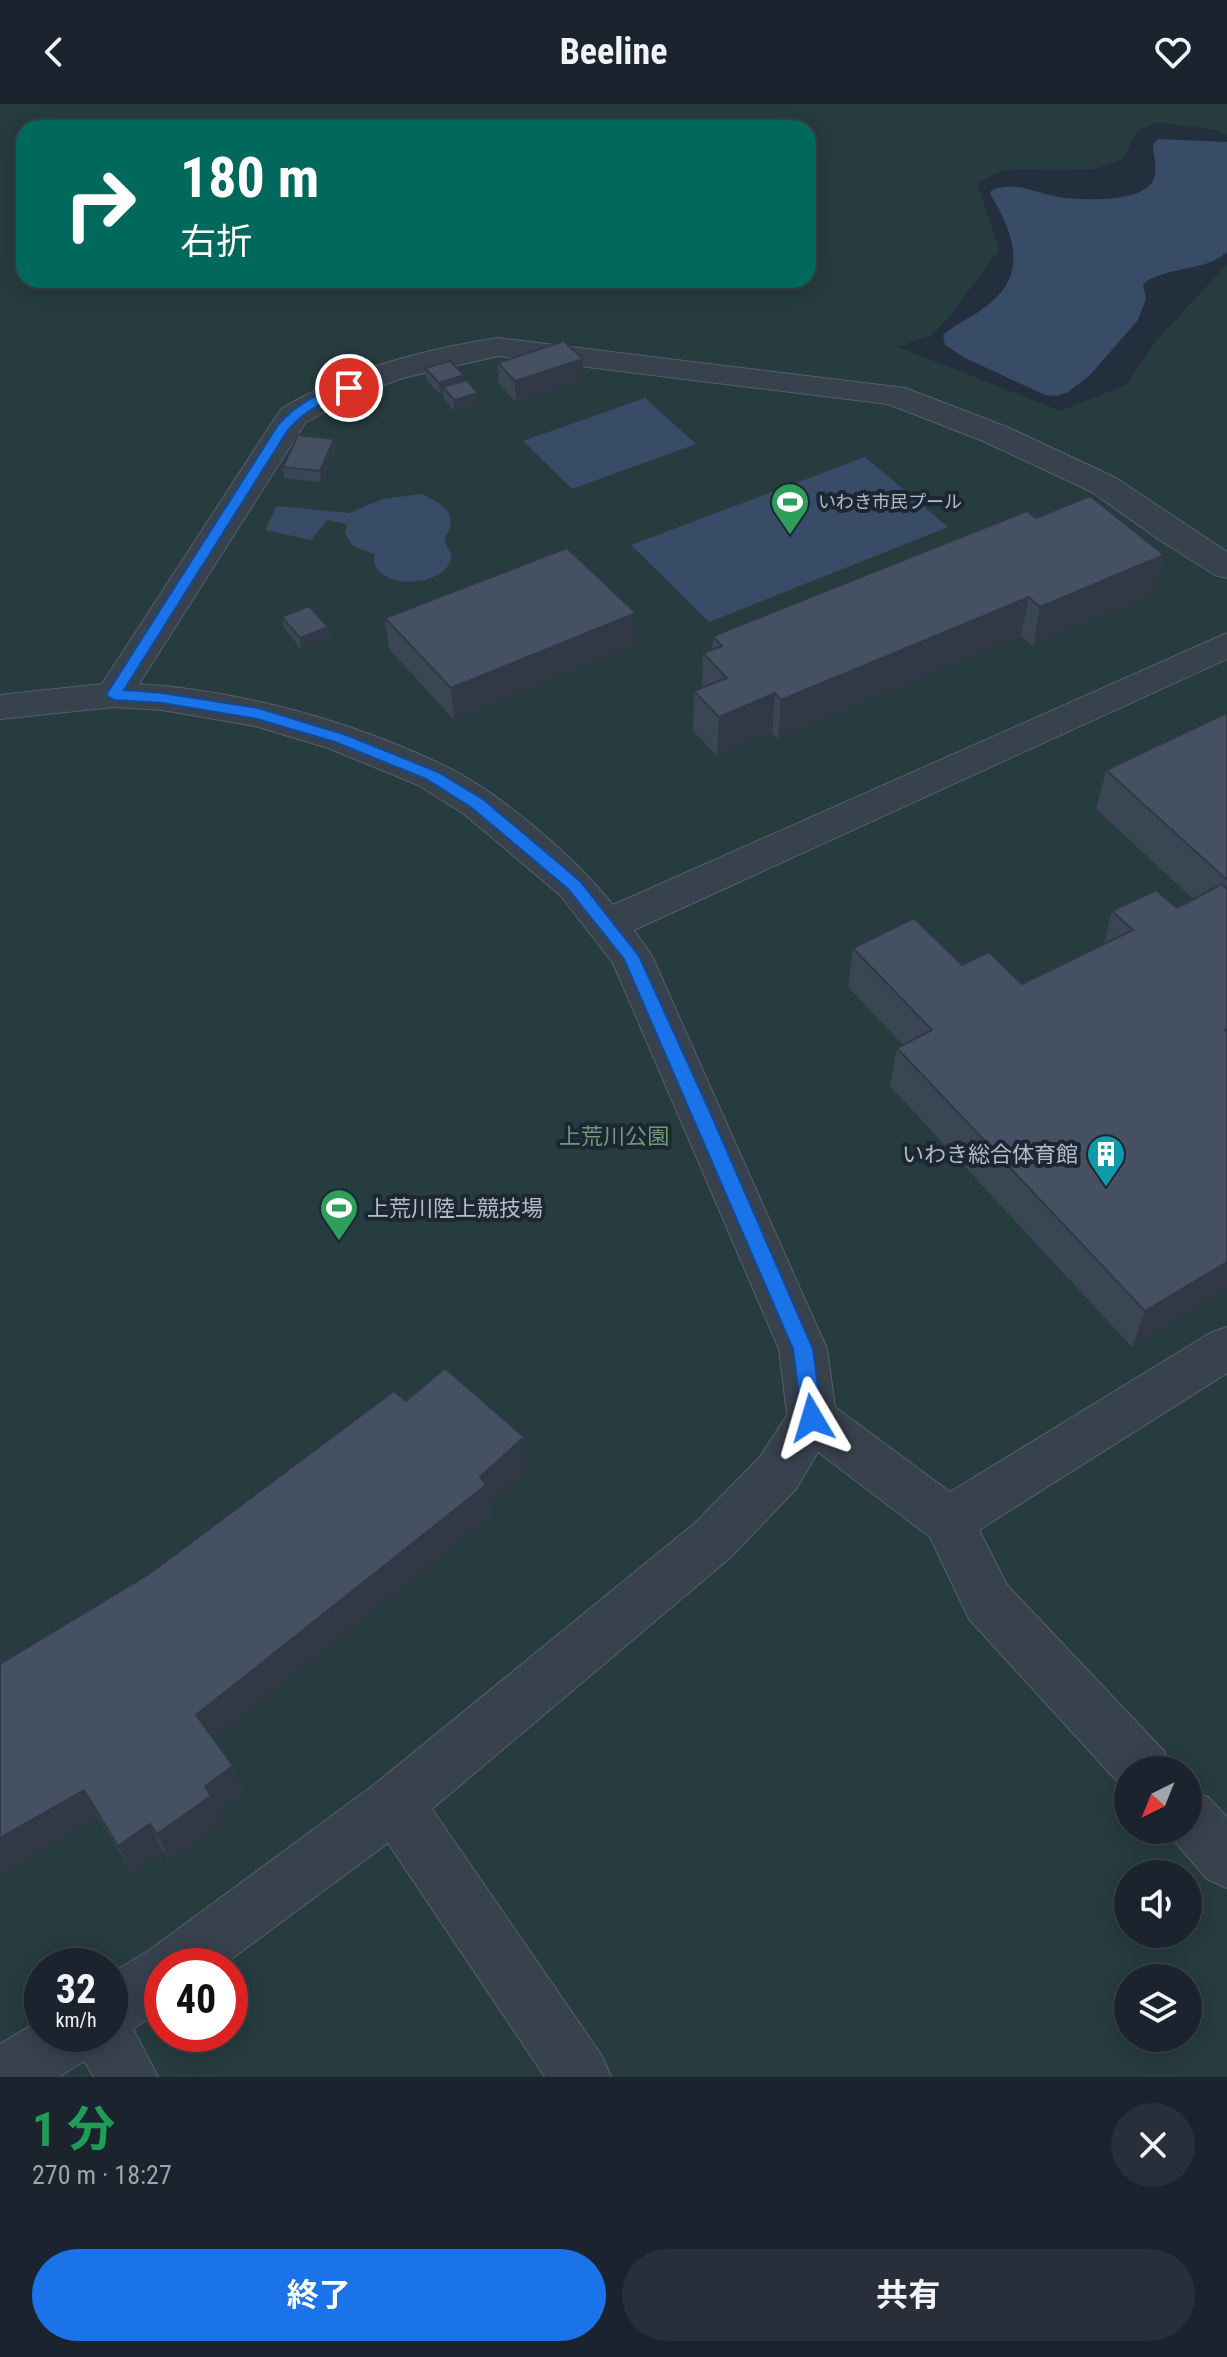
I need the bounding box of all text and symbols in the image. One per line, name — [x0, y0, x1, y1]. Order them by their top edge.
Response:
icon: back — [32, 30, 76, 74]
icon: heart — [1151, 30, 1195, 74]
text: Beeline — [560, 31, 667, 73]
text: 180 m — [180, 145, 319, 211]
icon: right — [48, 152, 152, 256]
text: 右折 — [180, 221, 252, 263]
pin — [315, 354, 383, 422]
icon: arrive — [327, 366, 371, 410]
sports icon: いわき市民プール — [769, 481, 811, 536]
place label: いわき市民プール — [818, 491, 962, 512]
park label: 上荒川公園 — [559, 1124, 669, 1149]
building icon: いわき総合体育館 — [1085, 1133, 1127, 1188]
place label: いわき総合体育館 — [902, 1142, 1078, 1167]
sports icon: 上荒川陸上競技場 — [318, 1187, 360, 1242]
place label: 上荒川陸上競技場 — [367, 1196, 543, 1221]
position arrow — [770, 1376, 854, 1460]
north arrow — [1114, 1756, 1202, 1844]
map controls — [1114, 1756, 1202, 2052]
button: sound — [1114, 1860, 1202, 1948]
speed limit sign: 40 — [144, 1948, 248, 2052]
button: layers — [1114, 1964, 1202, 2052]
text: 32 — [56, 1966, 96, 2013]
text: km/h — [55, 2008, 97, 2032]
text: 1 分 — [32, 2101, 115, 2158]
button: close — [1111, 2103, 1195, 2187]
text: 270 m · 18:27 — [32, 2160, 172, 2190]
button: 終了 — [32, 2249, 606, 2341]
button: 共有 — [622, 2249, 1195, 2341]

